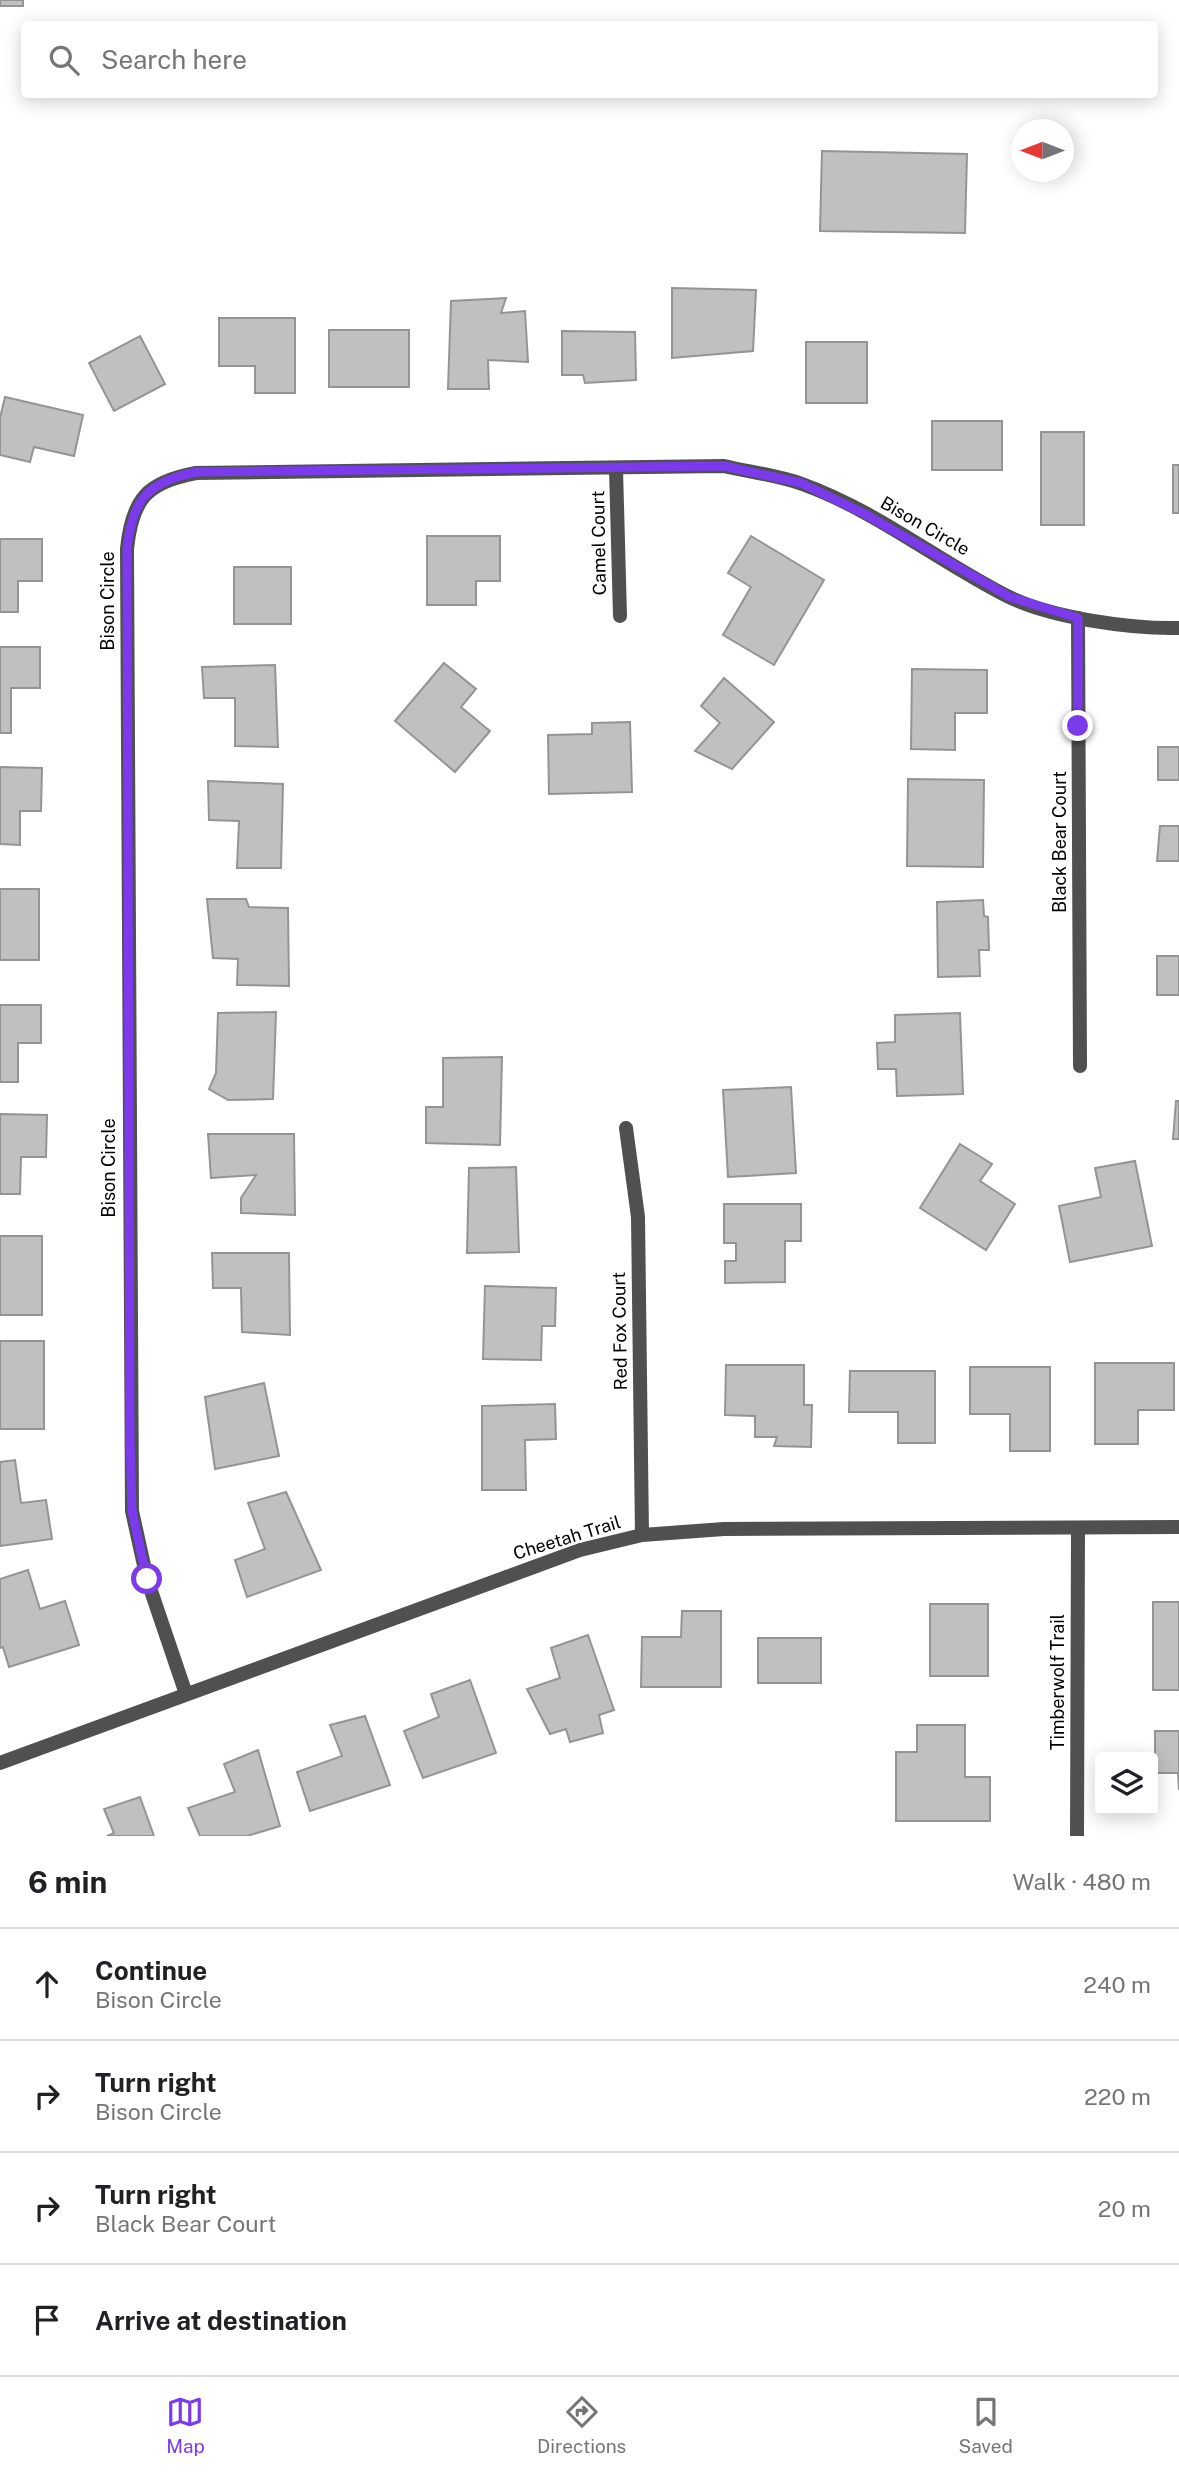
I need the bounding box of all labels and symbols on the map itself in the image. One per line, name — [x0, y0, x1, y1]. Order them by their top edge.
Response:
north arrow — [1011, 119, 1074, 182]
street label: Camel Court — [587, 490, 610, 596]
street label: Bison Circle — [877, 492, 973, 559]
street label: Bison Circle — [97, 551, 118, 651]
route end — [1062, 710, 1093, 741]
street label: Black Bear Court — [1049, 771, 1070, 913]
street label: Bison Circle — [98, 1118, 119, 1218]
street label: Red Fox Court — [608, 1272, 631, 1390]
street label: Cheetah Trail — [511, 1511, 623, 1564]
route start — [131, 1563, 162, 1594]
street label: Timberwolf Trail — [1047, 1614, 1068, 1750]

